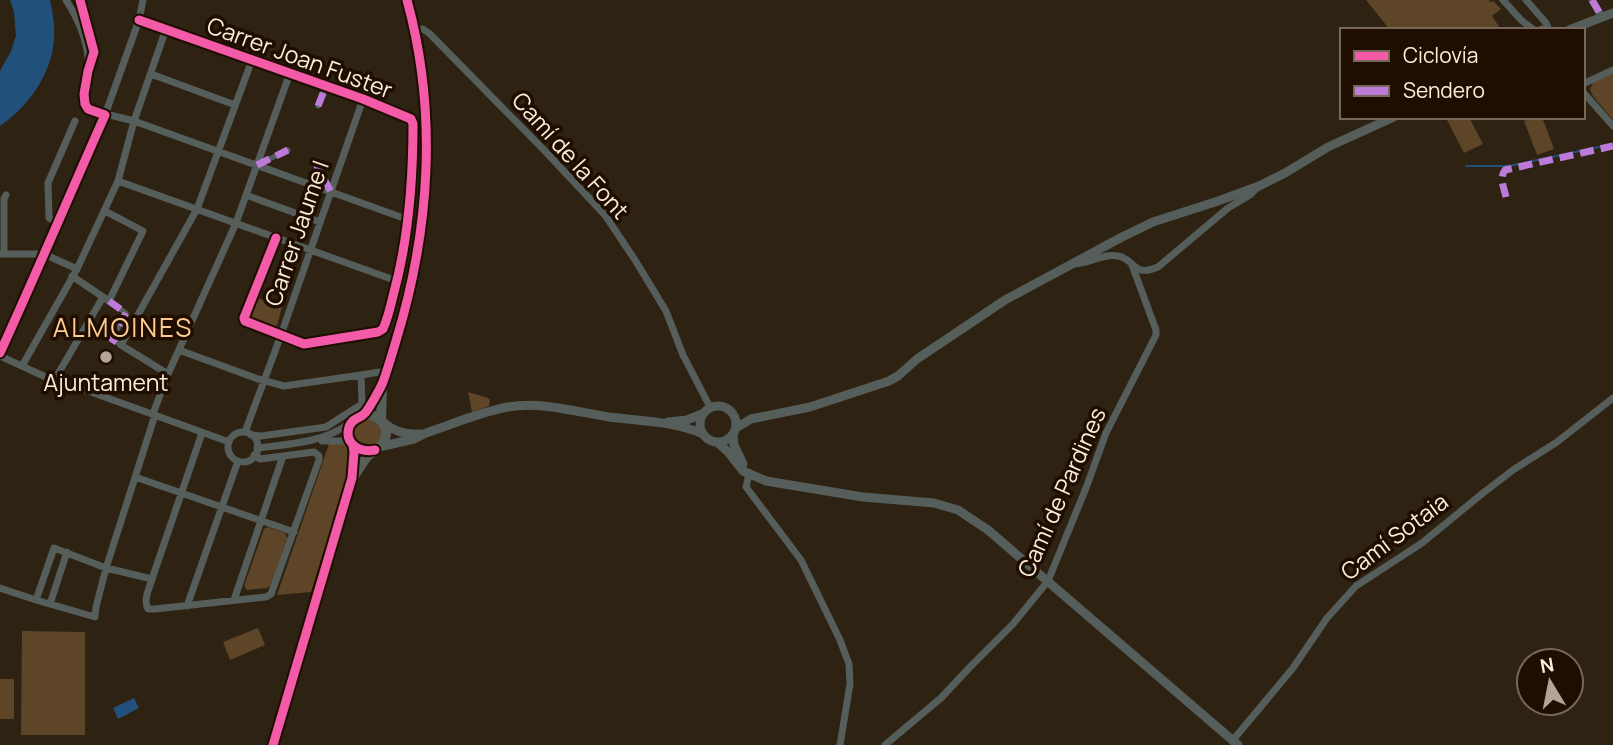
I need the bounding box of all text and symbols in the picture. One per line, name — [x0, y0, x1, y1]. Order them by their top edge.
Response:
street label: Carrer Joan Fuster — [203, 9, 397, 105]
legend — [1340, 28, 1585, 119]
text: Ciclovía — [1403, 41, 1478, 69]
text: Sendero — [1403, 76, 1485, 104]
street label: Camí de la Font — [505, 85, 637, 225]
street label: Carrer Jaume I — [256, 156, 336, 310]
district label: ALMOINES — [53, 309, 193, 345]
marker: Ajuntament — [98, 349, 114, 365]
place label: Ajuntament — [43, 366, 169, 398]
street label: Camí de Pardines — [1009, 402, 1113, 582]
street label: Camí Sotaia — [1334, 485, 1454, 587]
north arrow — [1515, 647, 1585, 717]
text: N — [1538, 651, 1556, 679]

